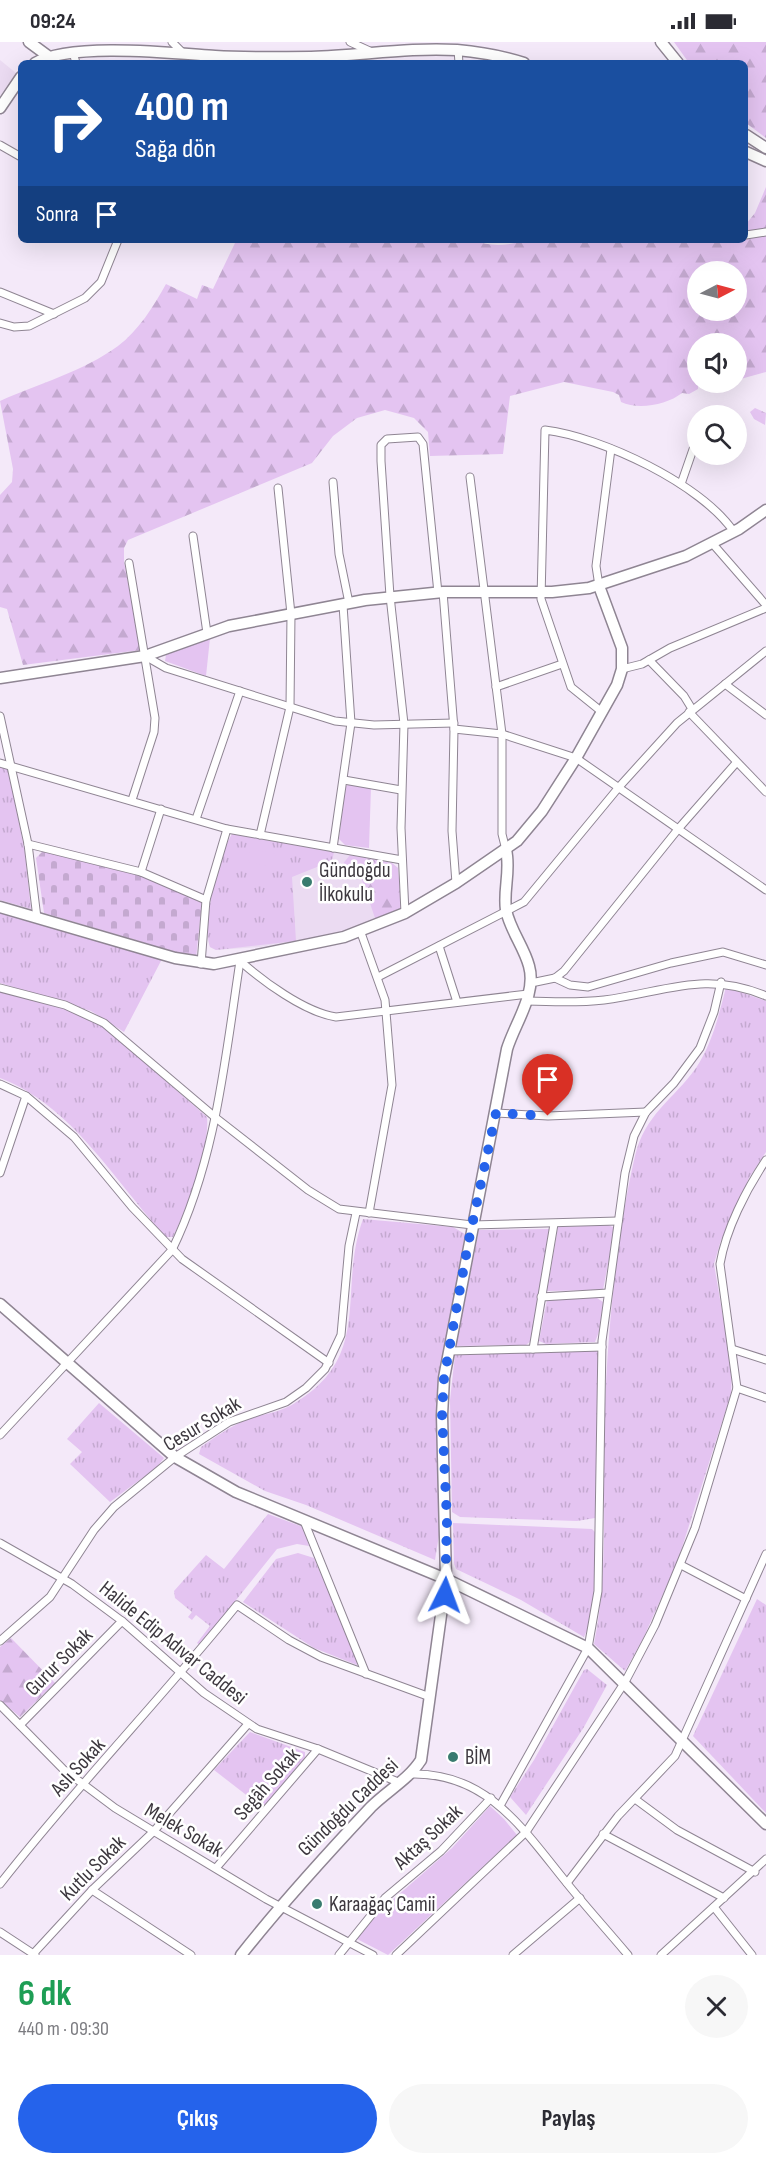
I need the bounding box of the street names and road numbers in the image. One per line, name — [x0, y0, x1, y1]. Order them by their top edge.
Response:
street label: Cesur Sokak — [159, 1391, 245, 1457]
street label: Halide Edip Adıvar Caddesi — [94, 1576, 252, 1710]
street label: Gurur Sokak — [20, 1623, 98, 1701]
street label: Aslı Sokak — [45, 1733, 111, 1802]
street label: Segâh Sokak — [229, 1743, 305, 1825]
street label: Gündoğdu Caddesi — [292, 1753, 404, 1861]
street label: Melek Sokak — [140, 1798, 228, 1862]
street label: Aktaş Sokak — [388, 1799, 467, 1876]
street label: Kutlu Sokak — [55, 1830, 131, 1906]

